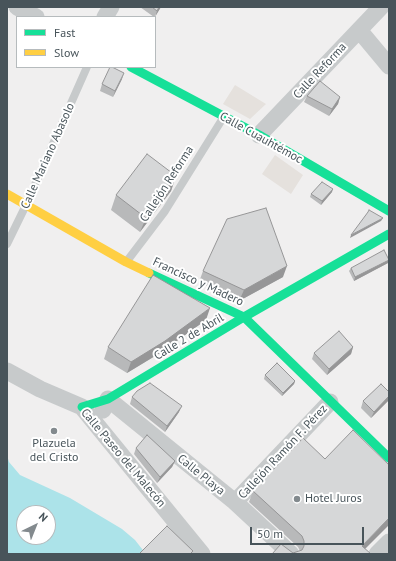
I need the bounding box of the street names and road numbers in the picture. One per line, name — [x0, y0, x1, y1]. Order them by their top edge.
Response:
street label: Calle Reforma — [290, 40, 350, 102]
street label: Calle Mariano Abasolo — [18, 101, 78, 211]
street label: Calle Cuauhtémoc — [217, 109, 305, 167]
street label: Callejón Reforma — [137, 143, 197, 225]
street label: Francisco y Madero — [150, 255, 246, 309]
street label: Calle 2 de Abril — [152, 311, 226, 363]
street label: Callejón Ramón F. Pérez — [236, 402, 330, 502]
street label: Calle Paseo del Malecón — [78, 406, 168, 510]
street label: Calle Playa — [174, 452, 228, 498]

